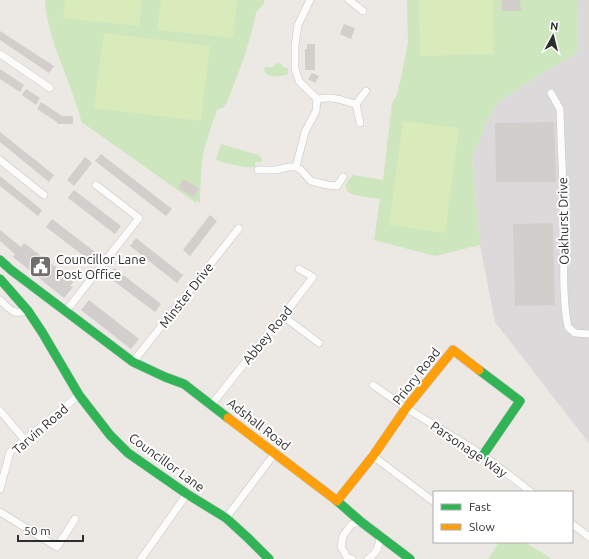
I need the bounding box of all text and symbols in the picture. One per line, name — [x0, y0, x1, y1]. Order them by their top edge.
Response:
north arrow — [533, 16, 573, 56]
text: N — [549, 20, 559, 33]
street label: Oakhurst Drive — [555, 177, 571, 265]
place label: Councillor Lane Post Office — [56, 252, 146, 281]
public building icon: Councillor Lane Post Office — [28, 253, 54, 279]
street label: Minster Drive — [156, 260, 216, 330]
street label: Abbey Road — [240, 303, 294, 367]
street label: Priory Road — [390, 345, 442, 407]
street label: Adshall Road — [225, 395, 293, 453]
street label: Tarvin Road — [10, 401, 70, 457]
street label: Parsonage Way — [428, 418, 510, 480]
street label: Councillor Lane — [127, 430, 207, 494]
legend — [433, 491, 573, 543]
text: Fast — [469, 500, 491, 513]
scale bar — [18, 517, 83, 543]
text: Slow — [469, 520, 495, 533]
text: 50 m — [24, 524, 51, 537]

